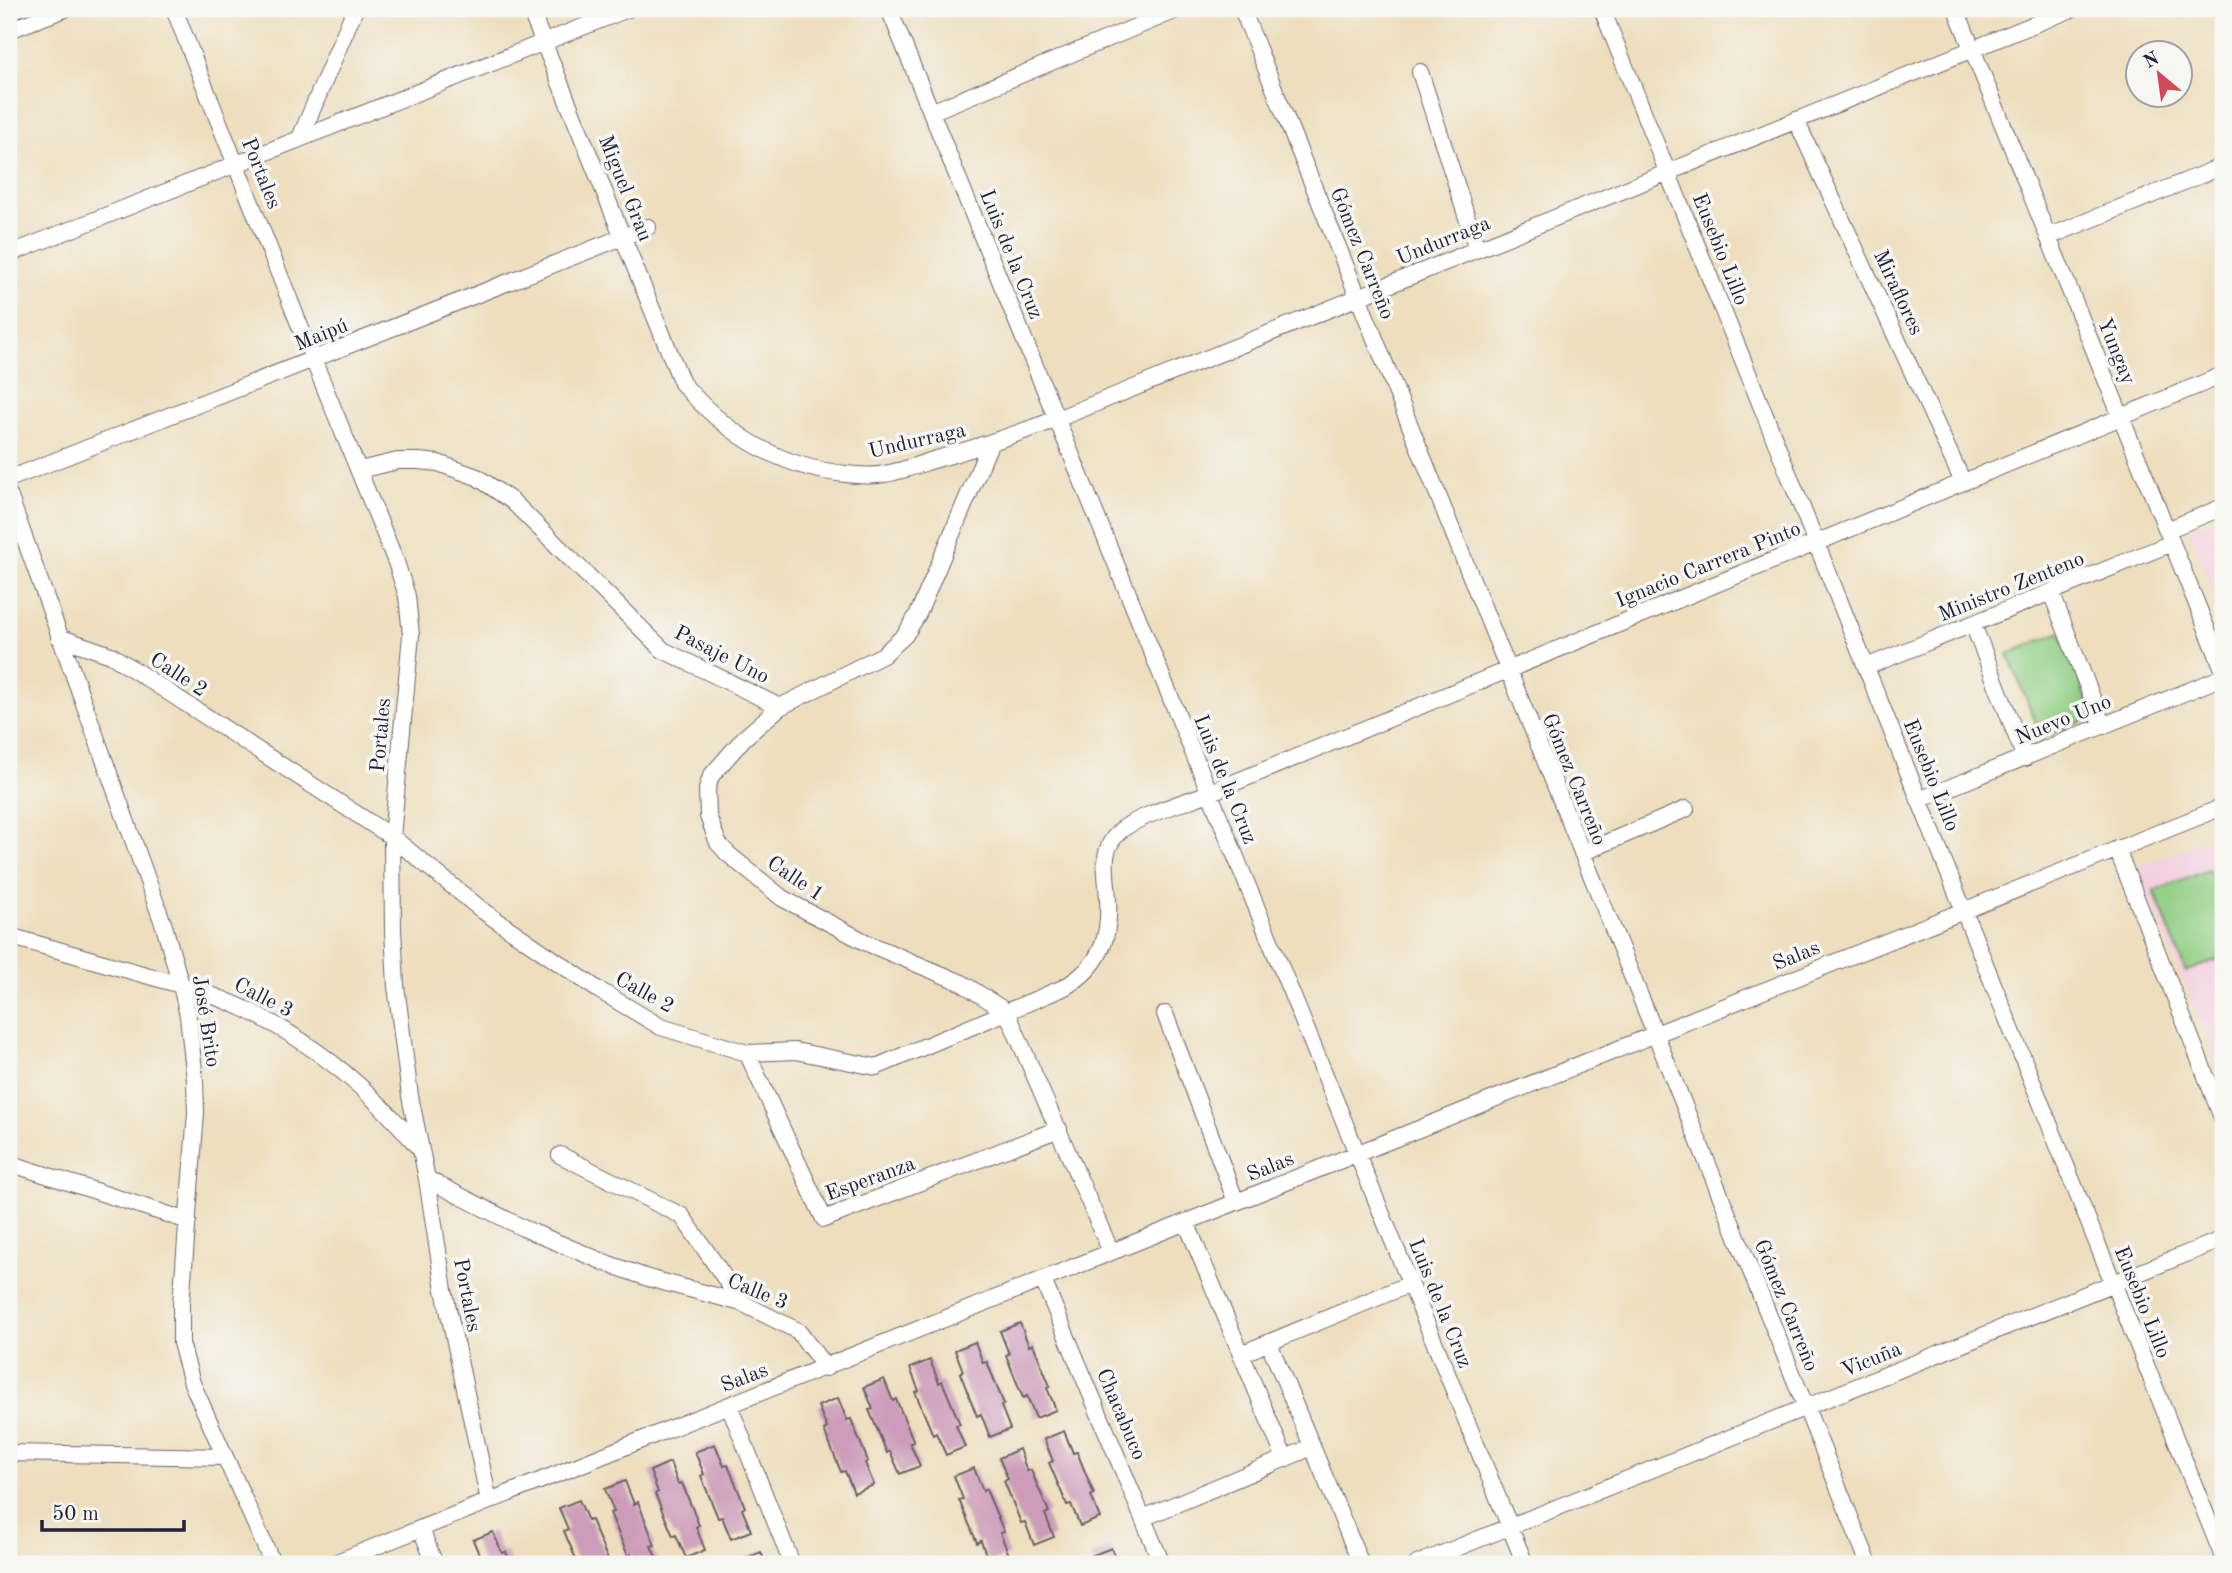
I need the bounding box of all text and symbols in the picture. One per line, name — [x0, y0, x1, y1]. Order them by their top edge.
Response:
north arrow — [2124, 38, 2194, 108]
text: N — [2141, 49, 2163, 73]
street label: Miguel Grau — [594, 133, 655, 245]
street label: Portales — [237, 135, 284, 212]
street label: Gómez Carreño — [1326, 185, 1398, 322]
street label: Luis de la Cruz — [975, 187, 1046, 322]
street label: Eusebio Lillo — [1688, 191, 1752, 309]
street label: Undurraga — [1394, 213, 1493, 270]
street label: Miraflores — [1869, 247, 1926, 338]
street label: Maipú — [292, 315, 351, 356]
street label: Yungay — [2093, 315, 2138, 388]
street label: Undurraga — [867, 420, 968, 463]
street label: Ignacio Carrera Pinto — [1613, 519, 1804, 612]
street label: Ministro Zenteno — [1936, 549, 2087, 626]
street label: Pasaje Uno — [670, 622, 772, 688]
street label: Calle 2 — [146, 649, 211, 701]
street label: Nuevo Uno — [2013, 692, 2115, 749]
street label: Portales — [368, 697, 395, 773]
street label: Gómez Carreño — [1538, 711, 1610, 848]
street label: Luis de la Cruz — [1189, 712, 1260, 847]
street label: Eusebio Lillo — [1899, 717, 1963, 835]
street label: Calle 1 — [763, 853, 827, 906]
street label: Salas — [1770, 938, 1823, 975]
street label: Calle 2 — [611, 969, 677, 1018]
street label: José Brito — [188, 974, 223, 1069]
street label: Calle 3 — [230, 975, 296, 1022]
street label: Salas — [1244, 1149, 1297, 1186]
street label: Esperanza — [823, 1153, 918, 1205]
street label: Luis de la Cruz — [1404, 1236, 1475, 1371]
street label: Gómez Carreño — [1750, 1237, 1822, 1374]
street label: Eusebio Lillo — [2110, 1244, 2174, 1362]
street label: Portales — [449, 1257, 484, 1334]
street label: Calle 3 — [724, 1271, 791, 1314]
street label: Vicuña — [1838, 1339, 1905, 1382]
street label: Salas — [718, 1360, 771, 1397]
street label: Chacabuco — [1092, 1366, 1149, 1463]
scale bar — [42, 1489, 184, 1533]
text: 50 m — [52, 1504, 99, 1525]

